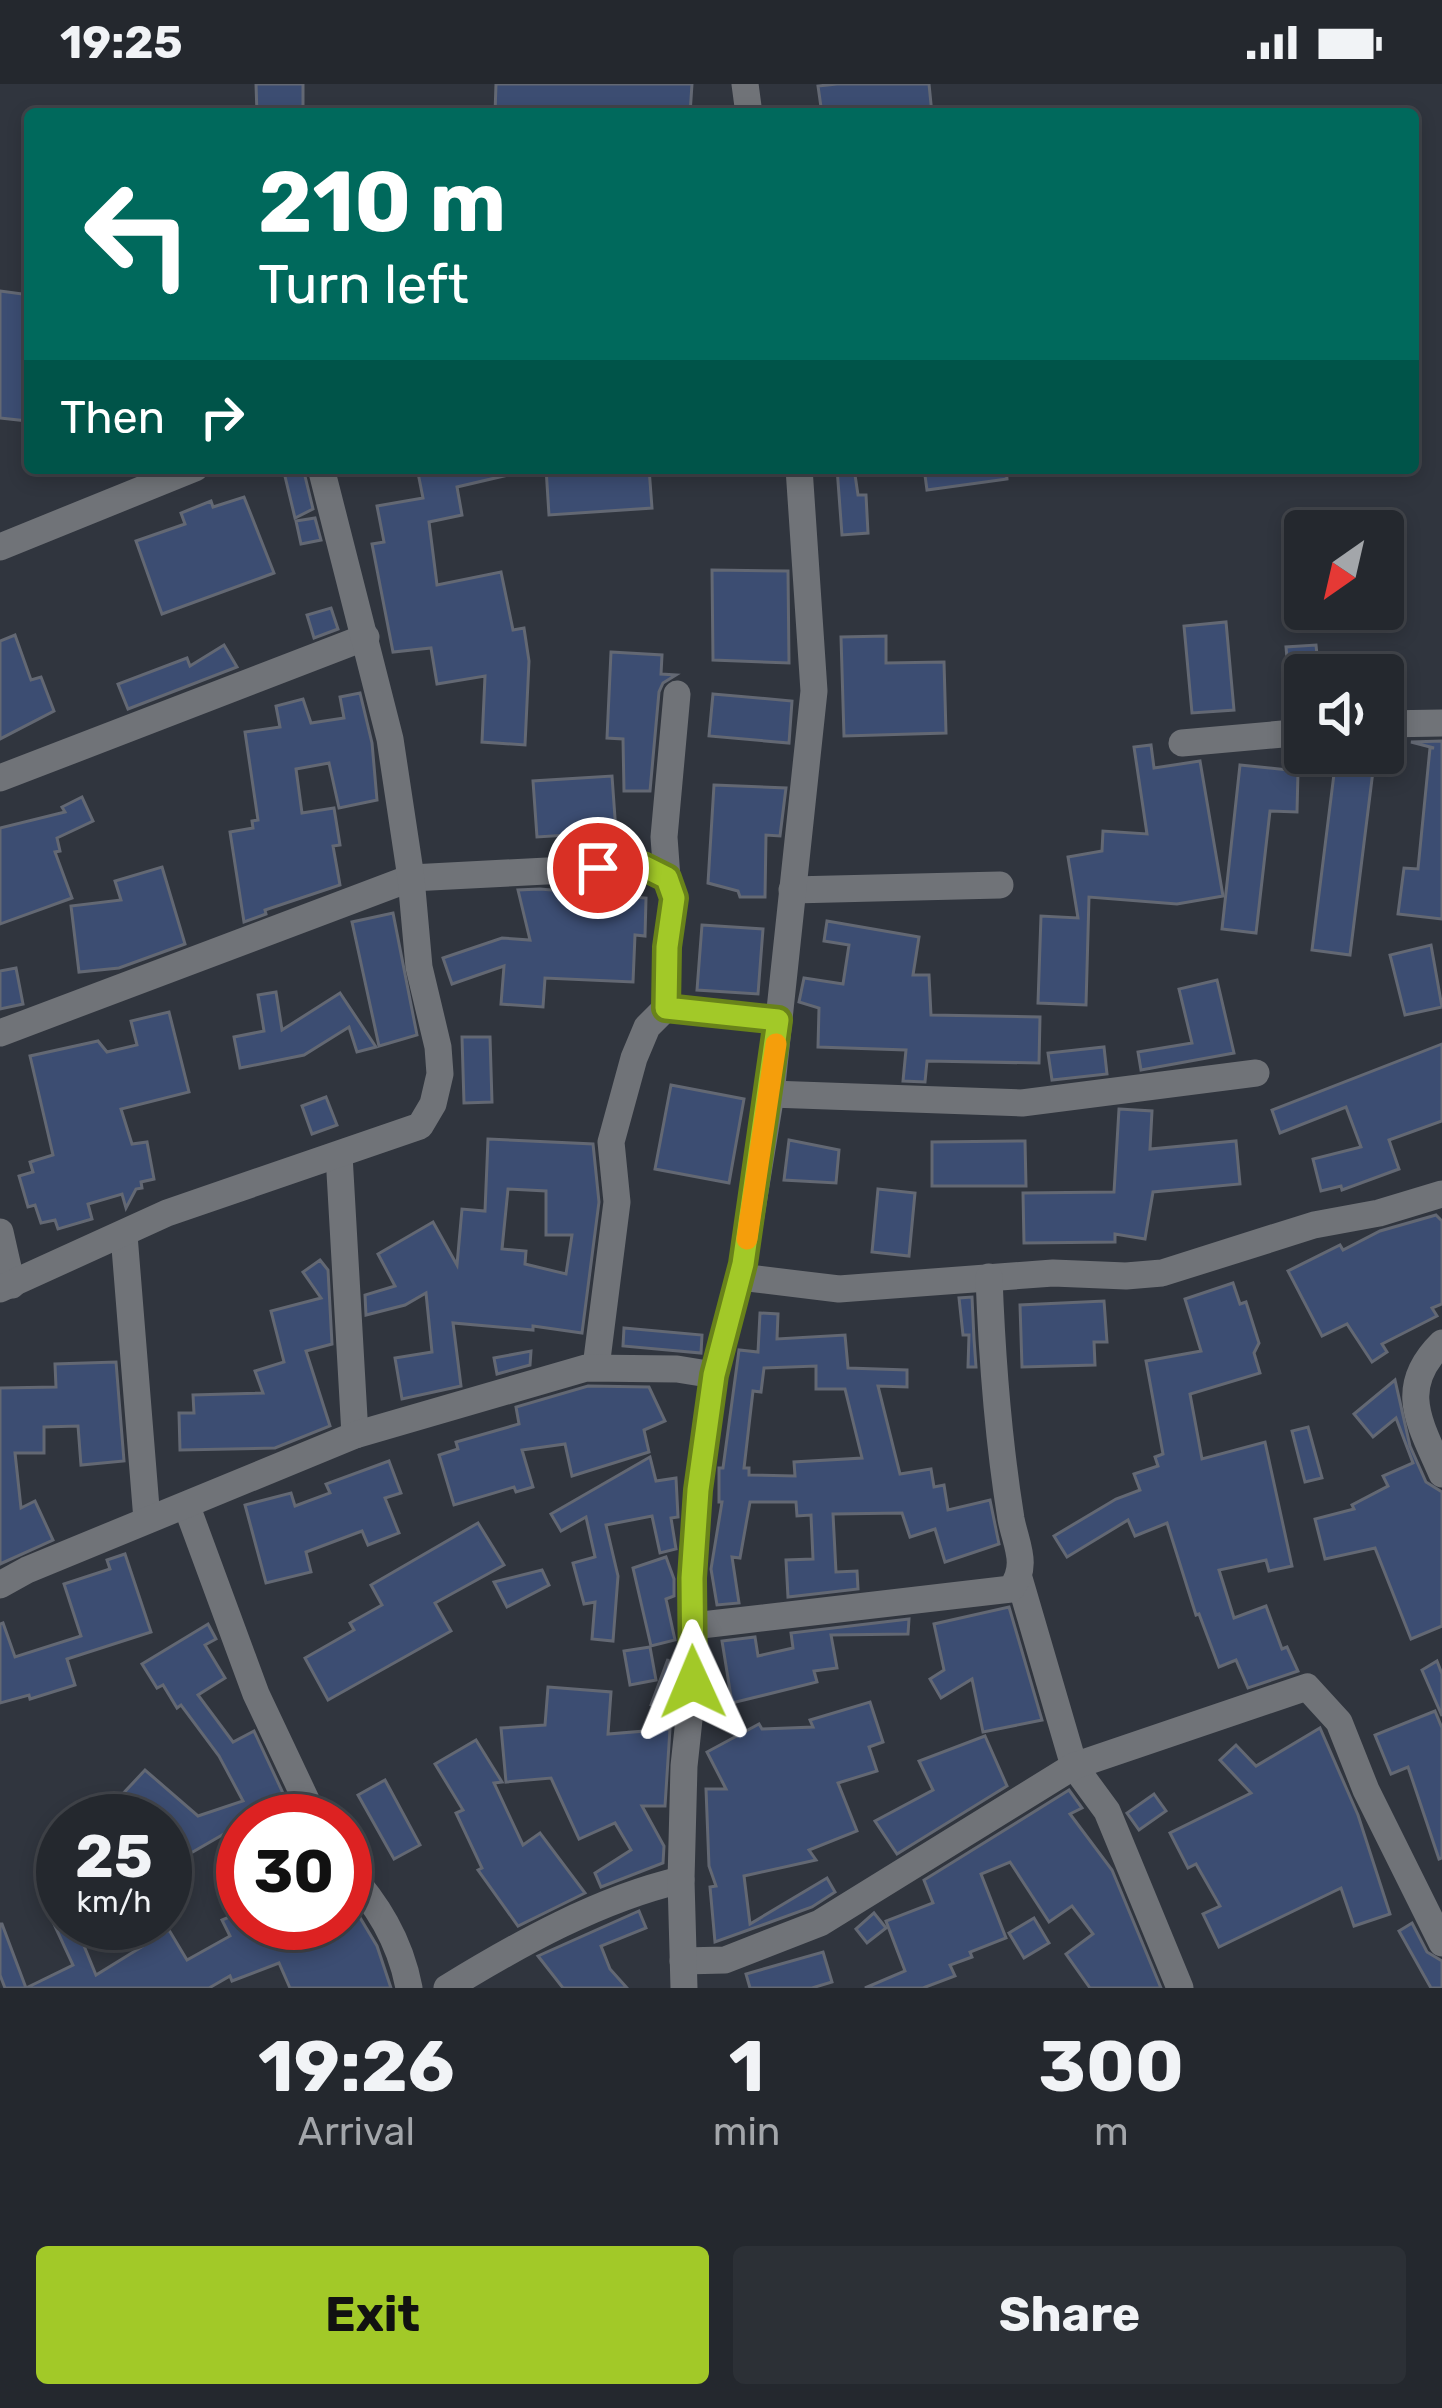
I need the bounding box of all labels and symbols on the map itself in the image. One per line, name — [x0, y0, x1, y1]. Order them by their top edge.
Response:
north arrow — [1284, 510, 1404, 630]
pin — [547, 817, 649, 919]
position arrow — [630, 1619, 756, 1745]
speed limit sign: 30 — [216, 1794, 372, 1950]

